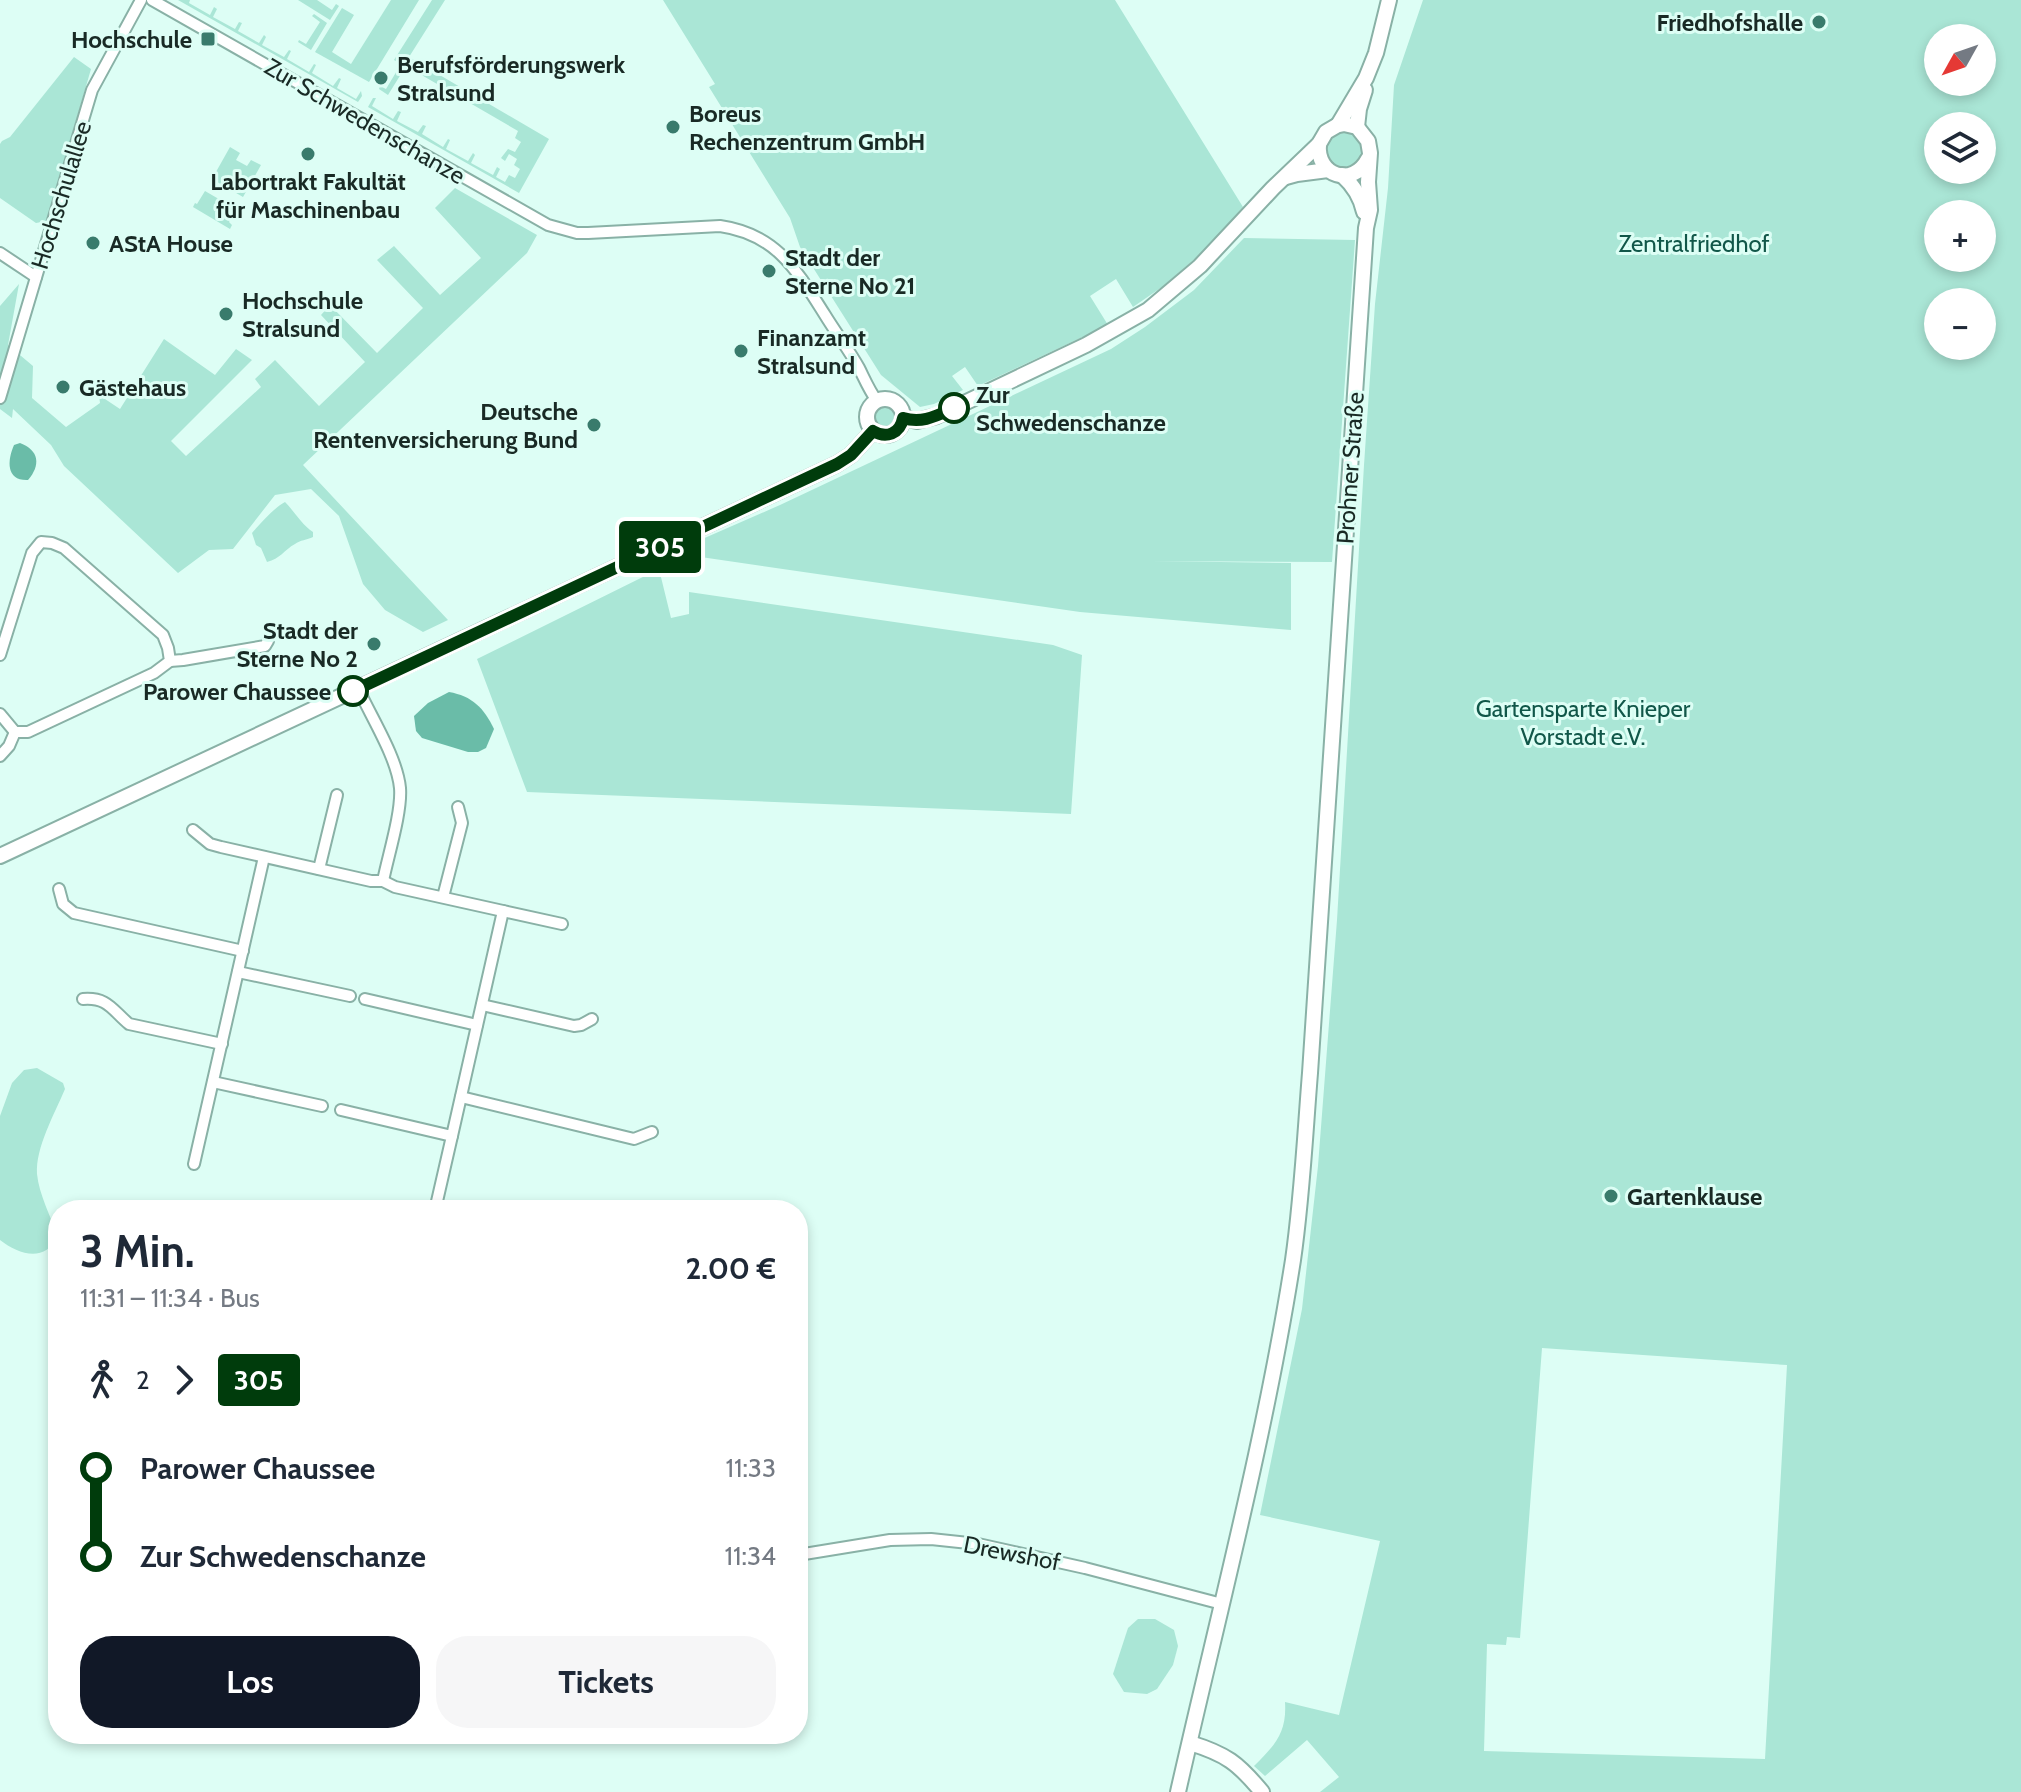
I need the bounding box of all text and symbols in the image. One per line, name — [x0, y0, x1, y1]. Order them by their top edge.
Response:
place label: Friedhofshalle — [1656, 8, 1803, 37]
marker: Friedhofshalle — [1810, 13, 1828, 31]
north arrow — [1924, 24, 1996, 96]
map controls — [1924, 24, 1996, 360]
place label: Hochschule — [71, 25, 192, 54]
marker: Hochschule — [199, 30, 217, 48]
place label: Berufsförderungswerk Stralsund — [397, 50, 626, 107]
street label: Zur Schwedenschanze — [260, 52, 470, 190]
marker: Berufsförderungswerk Stralsund — [372, 69, 390, 87]
place label: Boreus Rechenzentrum GmbH — [689, 99, 925, 156]
button: layers — [1924, 112, 1996, 184]
street label: Hochschulallee — [25, 118, 97, 272]
marker: Boreus Rechenzentrum GmbH — [664, 118, 682, 136]
marker: Labortrakt Fakultät für Maschinenbau — [299, 145, 317, 163]
place label: Labortrakt Fakultät für Maschinenbau — [210, 167, 406, 224]
button: + — [1924, 200, 1996, 272]
place label: AStA House — [109, 229, 233, 258]
park label: Zentralfriedhof — [1619, 229, 1770, 258]
marker: AStA House — [84, 234, 102, 252]
place label: Stadt der Sterne No 21 — [785, 243, 915, 300]
marker: Stadt der Sterne No 21 — [760, 262, 778, 280]
place label: Hochschule Stralsund — [242, 286, 363, 343]
button: − — [1924, 288, 1996, 360]
marker: Hochschule Stralsund — [217, 305, 235, 323]
place label: Finanzamt Stralsund — [757, 323, 866, 380]
marker: Finanzamt Stralsund — [732, 342, 750, 360]
place label: Gästehaus — [79, 373, 186, 402]
marker: Gästehaus — [54, 378, 72, 396]
place label: Zur Schwedenschanze — [976, 380, 1166, 437]
street label: Prohner Straße — [1330, 391, 1370, 545]
marker: Zur Schwedenschanze — [939, 393, 969, 423]
place label: Deutsche Rentenversicherung Bund — [313, 397, 578, 454]
marker: Deutsche Rentenversicherung Bund — [585, 416, 603, 434]
line badge: 305 — [614, 521, 706, 573]
text: 305 — [635, 530, 685, 564]
place label: Stadt der Sterne No 2 — [236, 616, 358, 673]
marker: Stadt der Sterne No 2 — [365, 635, 383, 653]
marker: Parower Chaussee — [338, 676, 368, 706]
place label: Parower Chaussee — [143, 677, 331, 706]
park label: Gartensparte Knieper Vorstadt e.V. — [1476, 694, 1691, 751]
place label: Gartenklause — [1627, 1182, 1762, 1211]
marker: Gartenklause — [1602, 1187, 1620, 1205]
text: 3 Min. — [80, 1225, 194, 1278]
text: 2.00 € — [685, 1250, 776, 1287]
text: 11:31 – 11:34 · Bus — [80, 1282, 260, 1314]
icon: walk — [80, 1358, 124, 1402]
icon: forward — [162, 1358, 206, 1402]
text: 305 — [234, 1363, 284, 1397]
text: 2 — [136, 1364, 150, 1396]
text: Parower Chaussee — [140, 1450, 375, 1487]
text: 11:33 — [726, 1452, 776, 1484]
street label: Drewshof — [961, 1529, 1063, 1577]
text: Zur Schwedenschanze — [140, 1538, 426, 1575]
text: 11:34 — [725, 1540, 776, 1572]
button: Los — [80, 1636, 420, 1728]
button: Tickets — [436, 1636, 776, 1728]

